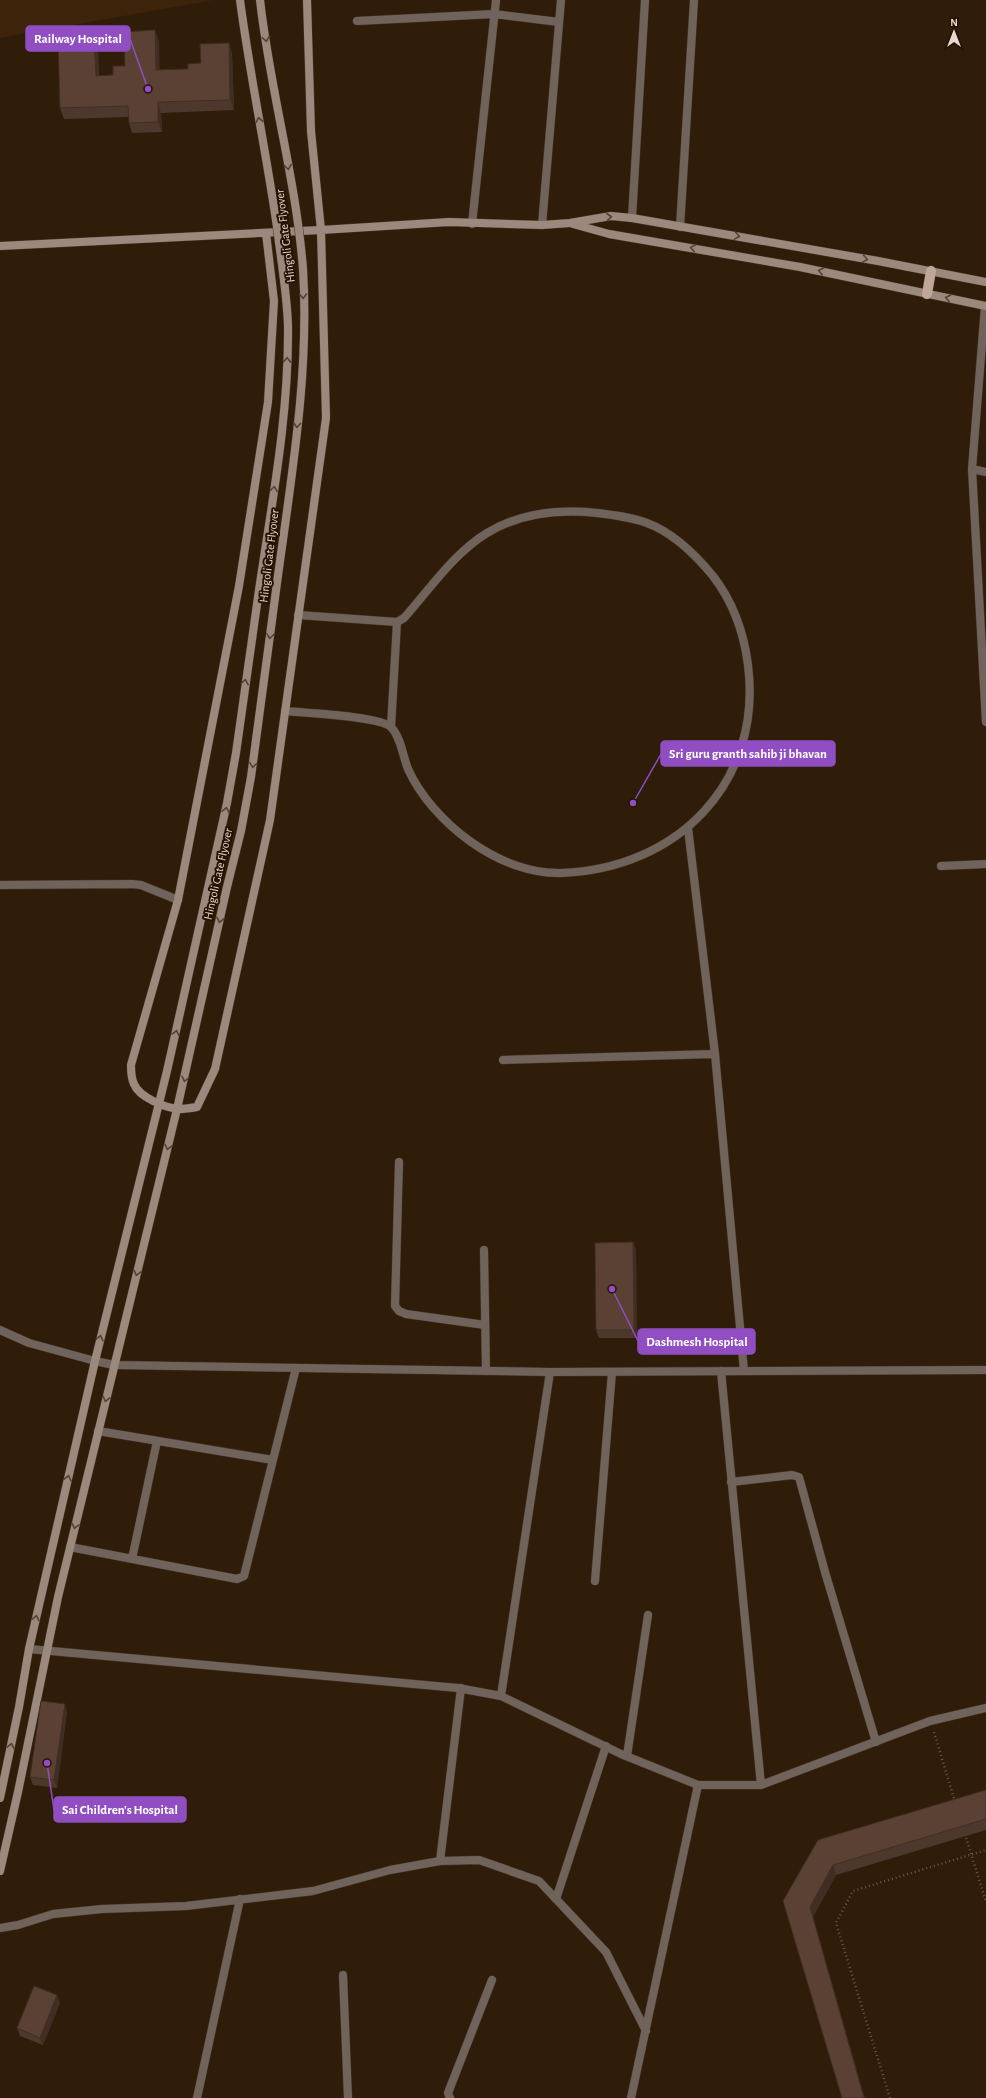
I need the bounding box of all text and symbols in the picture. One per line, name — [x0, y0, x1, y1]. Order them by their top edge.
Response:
north arrow — [934, 12, 974, 52]
text: N — [950, 17, 958, 28]
callout: Railway Hospital — [26, 26, 130, 51]
text: Railway Hospital — [34, 33, 122, 46]
one-way arrow — [261, 36, 269, 42]
one-way arrow — [256, 117, 264, 123]
one-way arrow — [283, 164, 292, 170]
street label: Hingoli Gate Flyover — [273, 188, 298, 283]
one-way arrow — [606, 213, 612, 222]
one-way arrow — [734, 232, 740, 240]
one-way arrow — [690, 244, 696, 253]
one-way arrow — [862, 254, 868, 263]
one-way arrow — [818, 267, 824, 275]
one-way arrow — [299, 293, 307, 299]
one-way arrow — [945, 294, 951, 302]
one-way arrow — [283, 357, 291, 363]
one-way arrow — [293, 422, 302, 428]
one-way arrow — [269, 486, 278, 492]
street label: Hingoli Gate Flyover — [257, 509, 282, 603]
one-way arrow — [266, 633, 275, 640]
one-way arrow — [240, 679, 249, 685]
callout: Sri guru granth sahib ji bhavan — [661, 741, 835, 766]
text: Sri guru granth sahib ji bhavan — [669, 748, 827, 761]
one-way arrow — [249, 762, 258, 768]
one-way arrow — [221, 807, 229, 814]
street label: Hingoli Gate Flyover — [202, 827, 235, 921]
one-way arrow — [216, 916, 224, 923]
one-way arrow — [171, 1030, 179, 1036]
one-way arrow — [181, 1076, 189, 1083]
one-way arrow — [164, 1143, 173, 1150]
one-way arrow — [133, 1269, 142, 1276]
callout: Dashmesh Hospital — [638, 1329, 755, 1354]
one-way arrow — [96, 1334, 104, 1341]
text: Dashmesh Hospital — [646, 1336, 748, 1349]
one-way arrow — [102, 1395, 111, 1402]
one-way arrow — [64, 1475, 72, 1481]
one-way arrow — [71, 1522, 80, 1529]
one-way arrow — [32, 1615, 40, 1622]
one-way arrow — [7, 1743, 15, 1749]
callout: Sai Children's Hospital — [54, 1797, 186, 1822]
text: Sai Children's Hospital — [62, 1804, 178, 1817]

